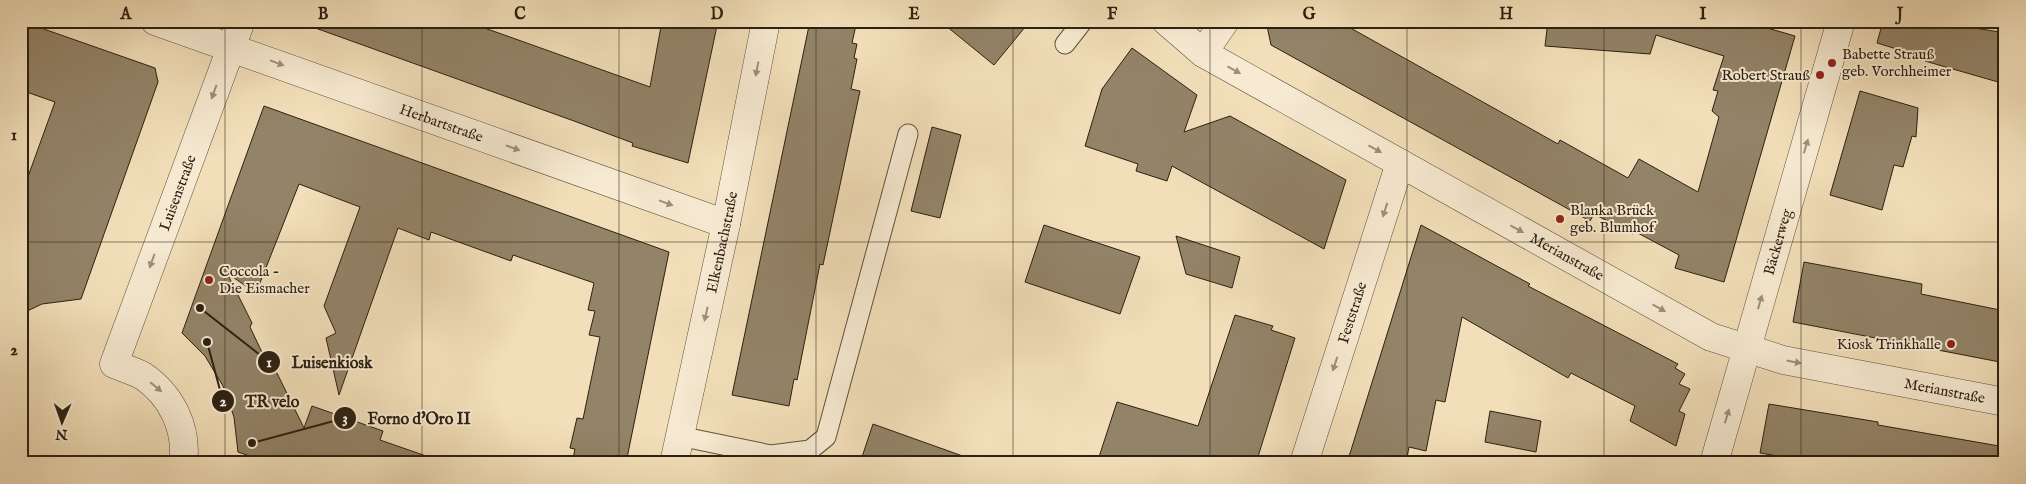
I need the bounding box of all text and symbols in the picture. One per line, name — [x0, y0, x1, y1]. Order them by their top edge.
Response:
text: A — [120, 5, 133, 25]
text: B — [318, 5, 329, 25]
text: C — [514, 5, 526, 25]
text: D — [711, 5, 724, 25]
text: E — [908, 5, 920, 25]
text: F — [1107, 5, 1118, 25]
text: G — [1303, 5, 1316, 25]
text: H — [1499, 5, 1513, 25]
text: I — [1700, 5, 1707, 25]
text: J — [1895, 5, 1904, 25]
place label: Babette Strauß geb. Vorchheimer — [1842, 45, 1952, 81]
marker: Babette Strauß geb. Vorchheimer — [1826, 57, 1838, 69]
one-way arrow — [270, 60, 285, 67]
one-way arrow — [752, 62, 760, 78]
one-way arrow — [1226, 66, 1241, 74]
place label: Robert Strauß — [1721, 66, 1810, 85]
marker: Robert Strauß — [1814, 69, 1826, 81]
one-way arrow — [210, 85, 217, 100]
street label: Herbartstraße — [397, 99, 486, 146]
text: 1 — [11, 126, 17, 146]
one-way arrow — [1802, 138, 1810, 153]
one-way arrow — [505, 145, 520, 152]
one-way arrow — [1369, 145, 1382, 154]
street label: Luisenstraße — [155, 152, 200, 233]
street label: Elkenbachstraße — [702, 190, 742, 295]
one-way arrow — [658, 199, 673, 207]
place label: Blanka Brück geb. Blumhof — [1570, 201, 1657, 237]
one-way arrow — [1381, 202, 1388, 217]
street label: Bäckerweg — [1759, 206, 1796, 277]
marker: Blanka Brück geb. Blumhof — [1554, 213, 1566, 225]
one-way arrow — [1510, 224, 1524, 233]
street label: Merianstraße — [1527, 228, 1608, 285]
one-way arrow — [148, 254, 156, 269]
place label: Coccola - Die Eismacher — [219, 262, 310, 298]
marker: Coccola - Die Eismacher — [203, 274, 215, 286]
street label: Feststraße — [1333, 279, 1371, 346]
one-way arrow — [1757, 295, 1765, 310]
one-way arrow — [1652, 304, 1666, 312]
one-way arrow — [702, 306, 710, 322]
place label: Kiosk Trinkhalle — [1837, 335, 1941, 354]
marker: Kiosk Trinkhalle — [1945, 338, 1957, 350]
text: 2 — [10, 341, 18, 361]
callout: Luisenkiosk — [257, 347, 383, 378]
text: 1 — [266, 353, 272, 372]
text: Luisenkiosk — [291, 354, 373, 374]
one-way arrow — [1331, 357, 1339, 372]
one-way arrow — [1786, 359, 1802, 367]
street label: Merianstraße — [1903, 374, 1987, 408]
one-way arrow — [149, 382, 162, 393]
callout: TR velo — [210, 386, 310, 417]
text: 2 — [219, 392, 227, 411]
text: TR velo — [244, 393, 300, 413]
north arrow — [38, 396, 88, 446]
callout: Forno d'Oro II — [332, 403, 480, 434]
one-way arrow — [1724, 408, 1732, 423]
text: 3 — [342, 409, 348, 428]
text: Forno d'Oro II — [367, 410, 471, 430]
text: N — [55, 425, 69, 443]

